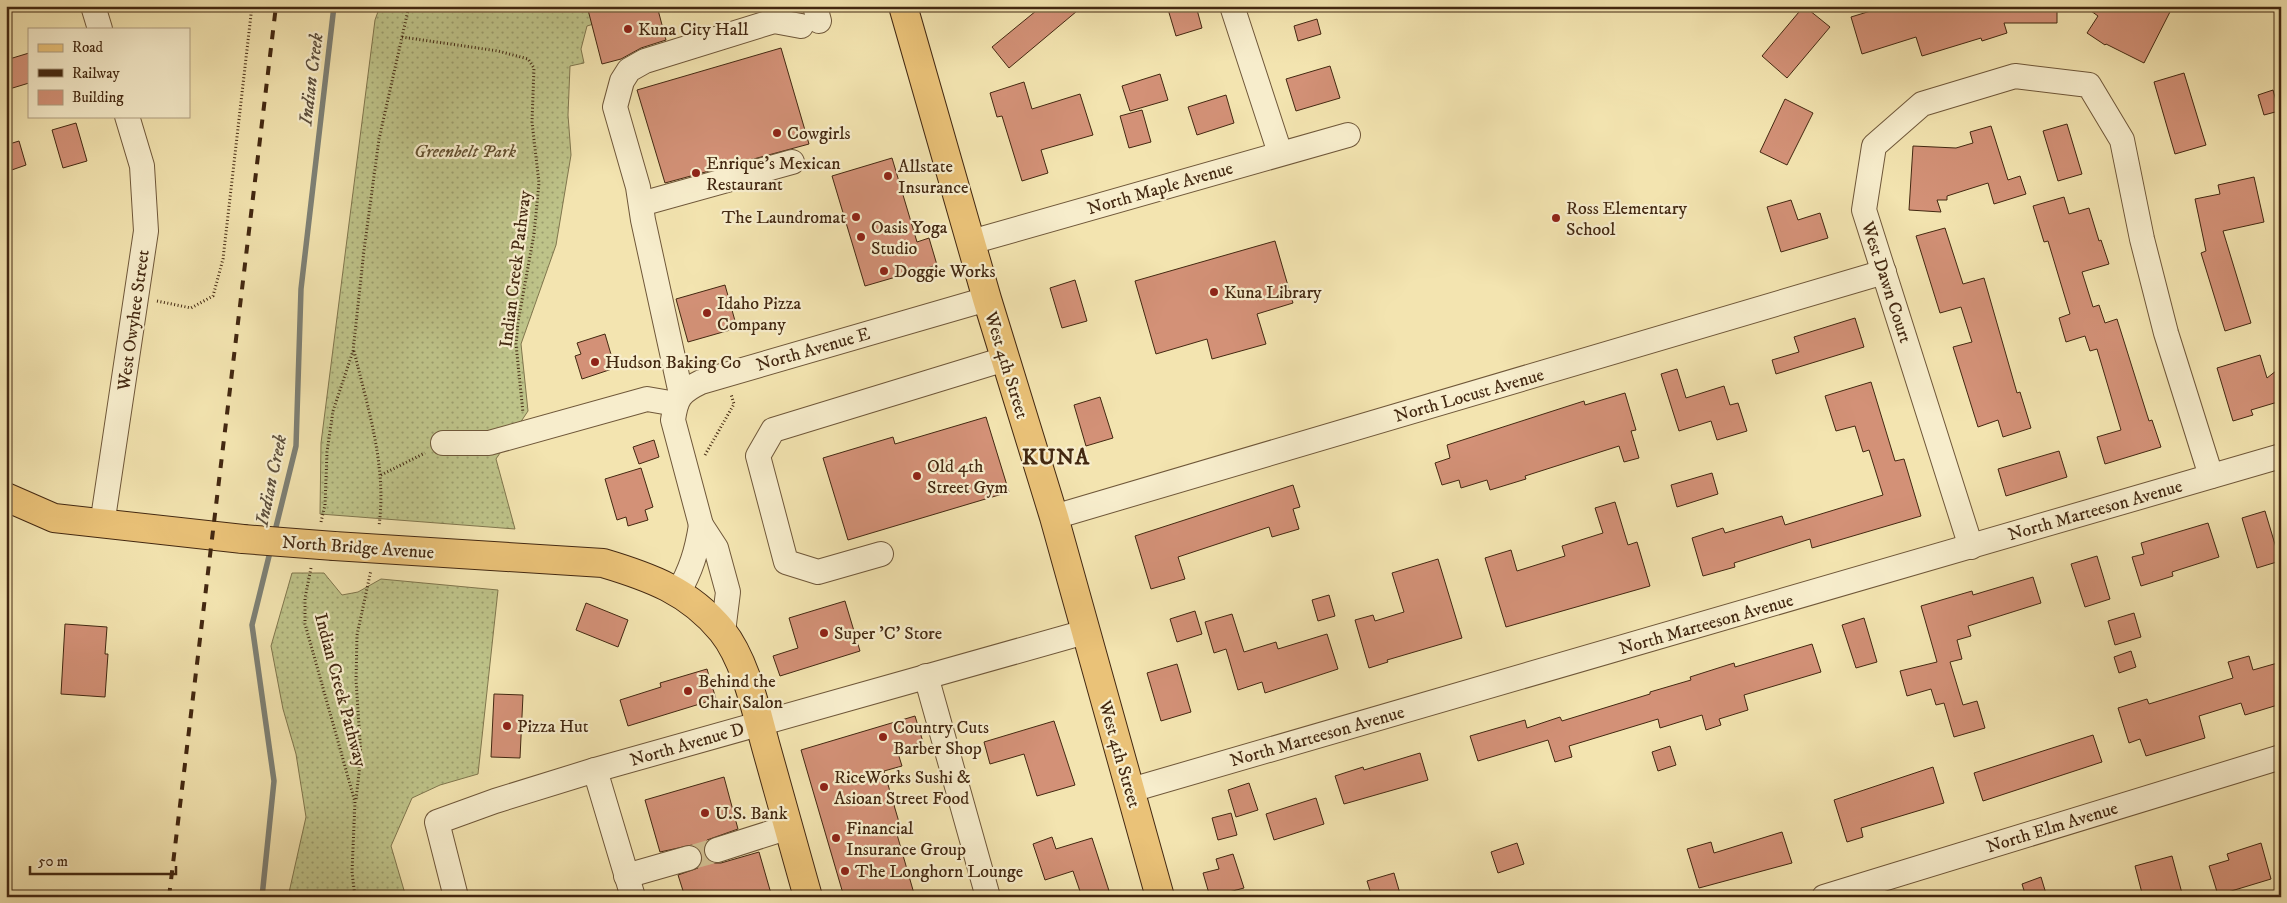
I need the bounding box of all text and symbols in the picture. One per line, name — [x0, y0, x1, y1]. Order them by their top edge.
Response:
place label: Kuna City Hall — [638, 19, 749, 41]
marker: Kuna City Hall — [622, 23, 634, 35]
legend — [28, 28, 190, 118]
water label: Indian Creek — [294, 32, 329, 128]
text: Road — [72, 38, 104, 57]
text: Railway — [72, 64, 120, 83]
text: Building — [72, 88, 124, 107]
place label: Cowgirls — [787, 123, 851, 145]
marker: Cowgirls — [771, 127, 783, 139]
park label: Greenbelt Park — [414, 141, 516, 163]
place label: Enrique's Mexican Restaurant — [706, 153, 841, 196]
place label: Allstate Insurance — [898, 156, 968, 199]
street label: North Maple Avenue — [1085, 158, 1236, 220]
marker: Enrique's Mexican Restaurant — [690, 167, 702, 179]
marker: Allstate Insurance — [882, 170, 894, 182]
street label: Indian Creek Pathway — [495, 189, 537, 349]
place label: Ross Elementary School — [1566, 198, 1687, 241]
place label: The Laundromat — [722, 207, 846, 229]
marker: The Laundromat — [850, 211, 862, 223]
marker: Ross Elementary School — [1550, 212, 1562, 224]
place label: Oasis Yoga Studio — [871, 217, 948, 260]
street label: West Dawn Court — [1856, 218, 1916, 346]
marker: Oasis Yoga Studio — [855, 231, 867, 243]
street label: West Owyhee Street — [113, 248, 155, 393]
place label: Doggie Works — [894, 261, 995, 283]
marker: Doggie Works — [878, 265, 890, 277]
place label: Kuna Library — [1224, 282, 1322, 304]
marker: Kuna Library — [1208, 286, 1220, 298]
place label: Idaho Pizza Company — [717, 293, 802, 336]
marker: Idaho Pizza Company — [701, 307, 713, 319]
street label: West 4th Street — [979, 308, 1033, 422]
street label: North Avenue E — [754, 323, 873, 377]
place label: Hudson Baking Co — [605, 352, 741, 374]
marker: Hudson Baking Co — [589, 356, 601, 368]
street label: North Locust Avenue — [1392, 364, 1547, 428]
water label: Indian Creek — [250, 433, 292, 529]
district label: KUNA — [1022, 444, 1090, 471]
place label: Old 4th Street Gym — [927, 456, 1008, 499]
marker: Old 4th Street Gym — [911, 470, 923, 482]
street label: North Marteeson Avenue — [2006, 476, 2185, 546]
street label: North Bridge Avenue — [281, 532, 435, 564]
street label: North Marteeson Avenue — [1617, 590, 1796, 660]
street label: Indian Creek Pathway — [309, 611, 371, 770]
place label: Super 'C' Store — [834, 623, 942, 645]
marker: Super 'C' Store — [818, 627, 830, 639]
place label: Behind the Chair Salon — [698, 671, 783, 714]
marker: Behind the Chair Salon — [682, 685, 694, 697]
street label: West 4th Street — [1093, 697, 1145, 811]
street label: North Marteeson Avenue — [1228, 702, 1407, 772]
place label: Pizza Hut — [517, 716, 589, 738]
place label: Country Cuts Barber Shop — [893, 717, 989, 760]
street label: North Avenue D — [628, 718, 747, 772]
marker: Pizza Hut — [501, 720, 513, 732]
marker: Country Cuts Barber Shop — [877, 731, 889, 743]
place label: RiceWorks Sushi & Asioan Street Food — [834, 767, 971, 810]
marker: RiceWorks Sushi & Asioan Street Food — [818, 781, 830, 793]
street label: North Elm Avenue — [1984, 798, 2121, 858]
place label: U.S. Bank — [715, 803, 788, 825]
marker: U.S. Bank — [699, 807, 711, 819]
place label: Financial Insurance Group — [846, 818, 966, 861]
marker: Financial Insurance Group — [830, 832, 842, 844]
scale bar — [30, 843, 176, 875]
text: 50 m — [38, 852, 68, 871]
place label: The Longhorn Lounge — [855, 861, 1023, 883]
marker: The Longhorn Lounge — [839, 865, 851, 877]

